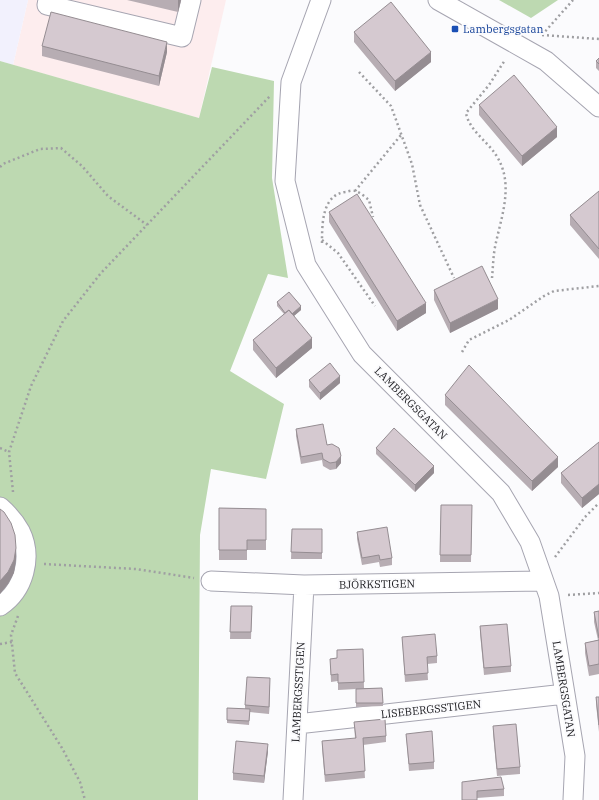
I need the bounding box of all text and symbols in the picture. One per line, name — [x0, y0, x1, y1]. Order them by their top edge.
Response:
place label: Lambergsgatan — [463, 22, 544, 36]
marker: Lambergsgatan — [450, 24, 460, 34]
street label: LAMBERGSGATAN — [372, 364, 451, 443]
street label: BJÖRKSTIGEN — [339, 576, 416, 592]
street label: LAMBERGSGATAN — [549, 640, 579, 739]
street label: LAMBERGSSTIGEN — [288, 641, 308, 743]
street label: LISEBERGSSTIGEN — [380, 697, 482, 721]

